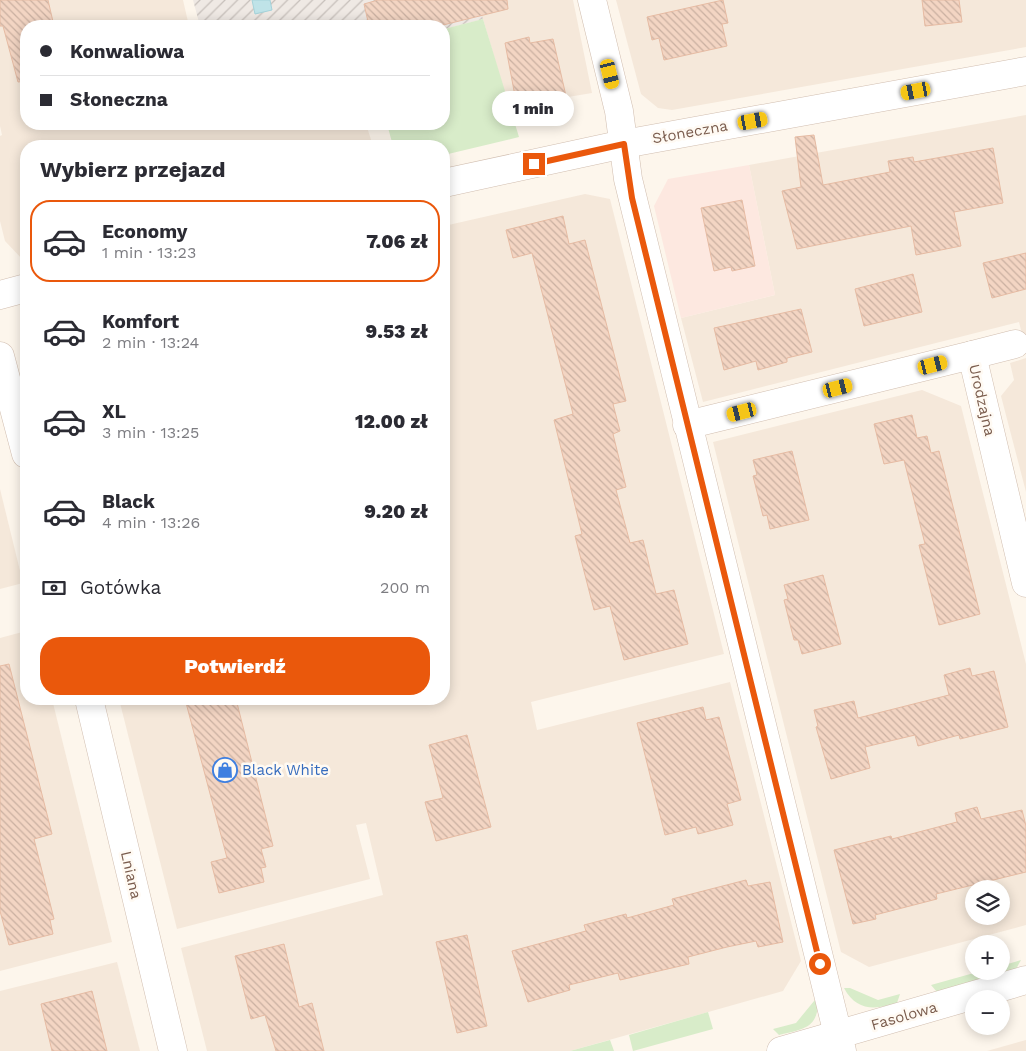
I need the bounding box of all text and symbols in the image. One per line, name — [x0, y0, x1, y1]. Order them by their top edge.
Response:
text: Konwaliowa — [70, 40, 184, 63]
car — [599, 58, 620, 90]
car — [899, 81, 932, 101]
text: Słoneczna — [70, 88, 168, 111]
callout: 1 min — [493, 91, 575, 126]
text: 1 min — [512, 99, 554, 118]
car — [736, 111, 769, 131]
street label: Słoneczna — [651, 116, 730, 147]
route end — [523, 153, 545, 175]
text: Wybierz przejazd — [40, 157, 225, 182]
icon: car — [42, 219, 87, 264]
text: Economy — [102, 220, 187, 243]
text: 7.06 zł — [366, 230, 428, 253]
text: 1 min · 13:23 — [102, 243, 196, 262]
icon: car — [42, 309, 87, 354]
text: Komfort — [102, 310, 179, 333]
text: 9.53 zł — [366, 320, 428, 343]
text: 2 min · 13:24 — [102, 333, 199, 352]
car — [916, 354, 949, 376]
street label: Urodzajna — [965, 362, 999, 438]
car — [821, 377, 854, 399]
icon: car — [42, 399, 87, 444]
text: XL — [102, 400, 126, 423]
car — [725, 401, 758, 423]
text: 12.00 zł — [355, 410, 428, 433]
text: 3 min · 13:25 — [102, 423, 199, 442]
icon: car — [42, 489, 87, 534]
text: Black — [102, 490, 155, 513]
text: 9.20 zł — [364, 500, 428, 523]
text: 4 min · 13:26 — [102, 513, 200, 532]
icon: cash — [40, 574, 68, 602]
text: Gotówka — [80, 576, 161, 599]
text: 200 m — [380, 578, 430, 597]
button: Potwierdź — [40, 637, 430, 695]
shop icon: Black White — [212, 757, 238, 783]
place label: Black White — [242, 761, 329, 779]
street label: Lniana — [117, 849, 145, 901]
map controls — [965, 880, 1010, 1035]
button: layers — [965, 880, 1010, 925]
button: + — [965, 935, 1010, 980]
route start — [809, 953, 831, 975]
button: − — [965, 990, 1010, 1035]
street label: Fasolowa — [869, 998, 940, 1034]

